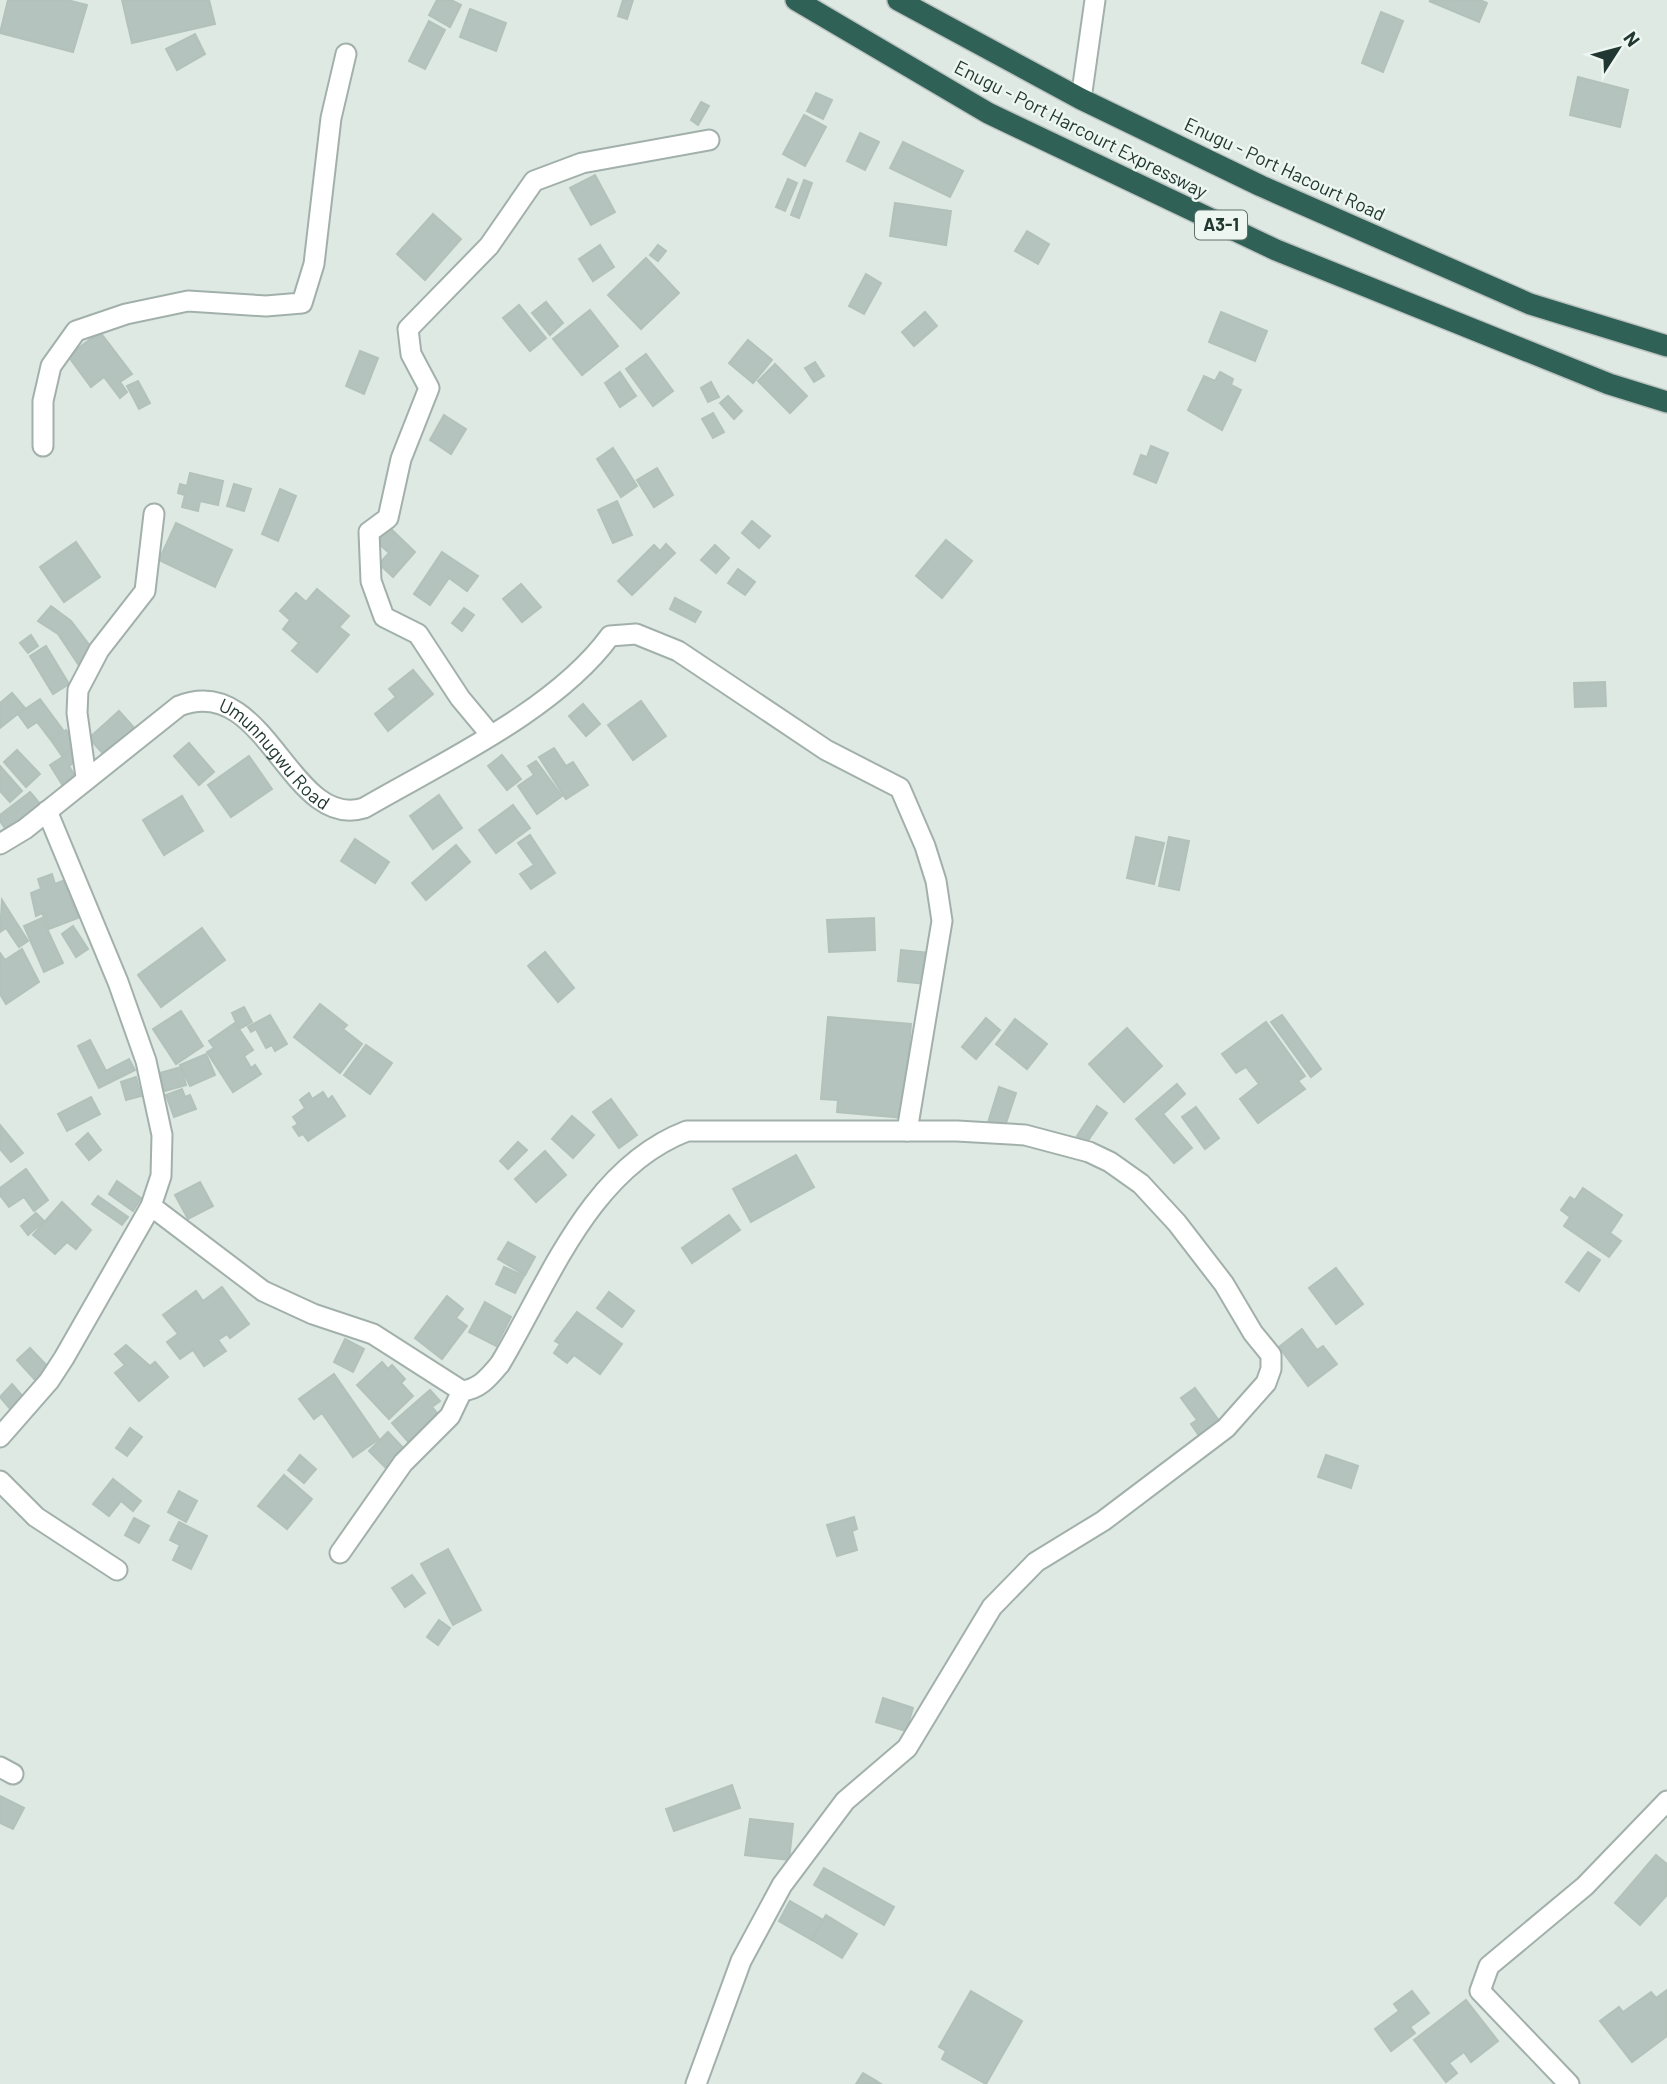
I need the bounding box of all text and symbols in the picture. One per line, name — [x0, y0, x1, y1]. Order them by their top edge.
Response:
north arrow — [1583, 14, 1653, 84]
text: N — [1619, 27, 1645, 51]
street label: Enugu - Port Harcourt Expressway — [951, 55, 1212, 203]
street label: Enugu - Port Hacourt Road — [1181, 112, 1389, 225]
road number: A3-1 — [1195, 210, 1247, 240]
street label: Umunnugwu Road — [216, 693, 334, 814]

